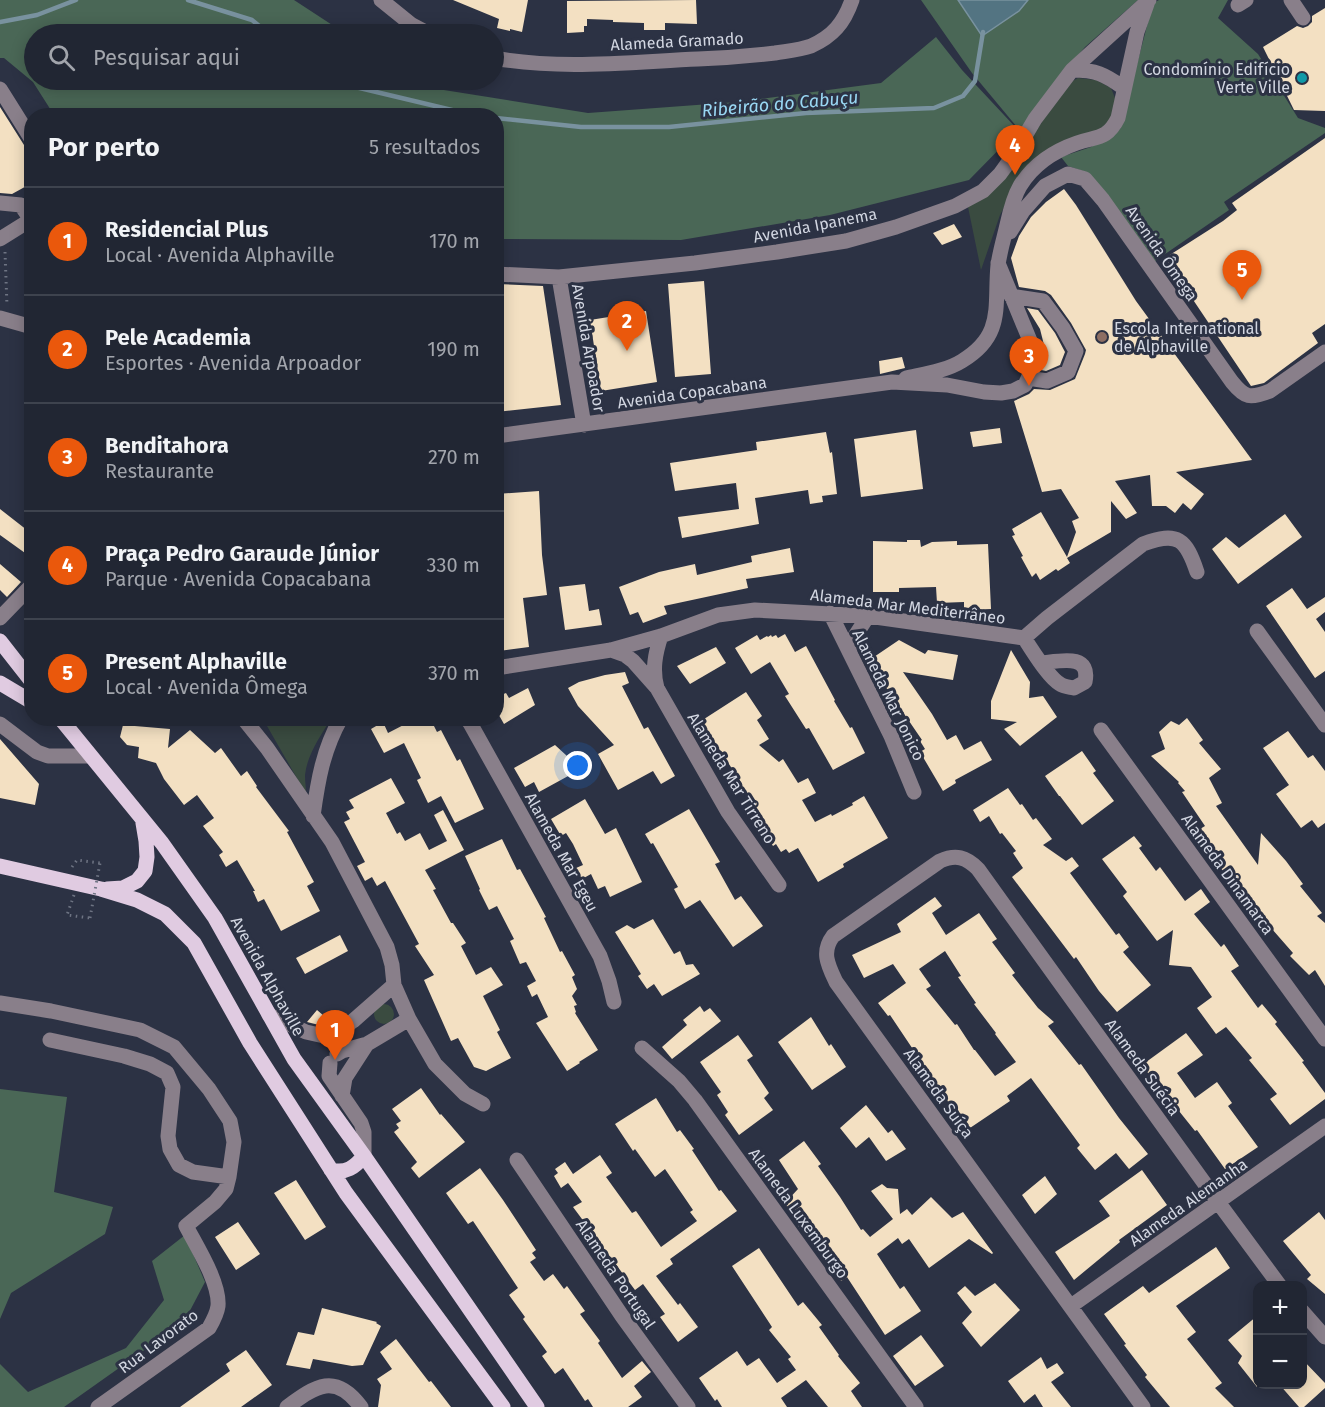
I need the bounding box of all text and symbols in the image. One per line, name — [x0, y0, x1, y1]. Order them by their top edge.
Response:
search box — [24, 24, 504, 90]
street label: Alameda Gramado — [610, 29, 744, 54]
icon: search — [45, 41, 78, 74]
text: Pesquisar aqui — [93, 44, 240, 71]
place label: Condomínio Edifício Verte Ville — [1143, 60, 1290, 97]
marker: Condomínio Edifício Verte Ville — [1295, 71, 1309, 85]
water label: Ribeirão do Cabuçu — [701, 86, 859, 122]
pin: 4 — [996, 126, 1034, 175]
text: Por perto — [48, 132, 160, 163]
text: 5 resultados — [369, 135, 480, 159]
street label: Avenida Ômega — [1122, 201, 1202, 305]
street label: Avenida Ipanema — [752, 204, 878, 247]
text: Residencial Plus — [105, 216, 268, 243]
text: 1 — [63, 229, 72, 253]
text: 170 m — [429, 229, 480, 253]
text: Local · Avenida Alphaville — [105, 243, 335, 267]
pin: 5 — [1222, 250, 1262, 300]
street label: Avenida Arpoador — [568, 282, 609, 415]
pin: 2 — [608, 302, 646, 351]
place label: Escola International de Alphaville — [1114, 319, 1259, 356]
text: Pele Academia — [105, 324, 251, 351]
marker: Escola International de Alphaville — [1095, 330, 1109, 344]
pin: 3 — [1010, 336, 1048, 386]
text: 2 — [62, 337, 73, 361]
text: 190 m — [427, 337, 480, 361]
text: Esportes · Avenida Arpoador — [105, 351, 361, 375]
street label: Avenida Copacabana — [616, 373, 768, 412]
text: Benditahora — [105, 432, 229, 459]
text: 3 — [62, 445, 73, 469]
text: 270 m — [428, 445, 480, 469]
text: Restaurante — [105, 459, 214, 483]
text: Praça Pedro Garaude Júnior — [105, 540, 379, 567]
text: 4 — [62, 553, 73, 577]
text: 330 m — [426, 553, 480, 577]
text: Parque · Avenida Copacabana — [105, 567, 371, 591]
street label: Alameda Mar Mediterrâneo — [809, 585, 1007, 628]
street label: Alameda Mar Jonico — [848, 626, 929, 764]
text: Present Alphaville — [105, 648, 287, 675]
text: 5 — [62, 661, 73, 685]
text: 370 m — [428, 661, 480, 685]
text: Local · Avenida Ômega — [105, 675, 308, 699]
street label: Alameda Mar Tirreno — [683, 709, 780, 847]
your location — [563, 751, 592, 780]
street label: Alameda Mar Egeu — [521, 789, 602, 915]
street label: Alameda Dinamarca — [1177, 810, 1278, 938]
street label: Avenida Alphaville — [227, 913, 308, 1039]
pin: 1 — [316, 1010, 354, 1060]
street label: Alameda Suécia — [1101, 1015, 1184, 1119]
street label: Alameda Suíça — [899, 1045, 977, 1142]
street label: Alameda Luxemburgo — [745, 1144, 852, 1282]
street label: Alameda Alemanha — [1126, 1155, 1251, 1250]
street label: Alameda Portugal — [572, 1216, 659, 1333]
map controls — [1253, 1281, 1307, 1389]
button: + — [1253, 1281, 1307, 1335]
street label: Rua Lavorato — [115, 1305, 202, 1377]
button: − — [1253, 1335, 1307, 1389]

